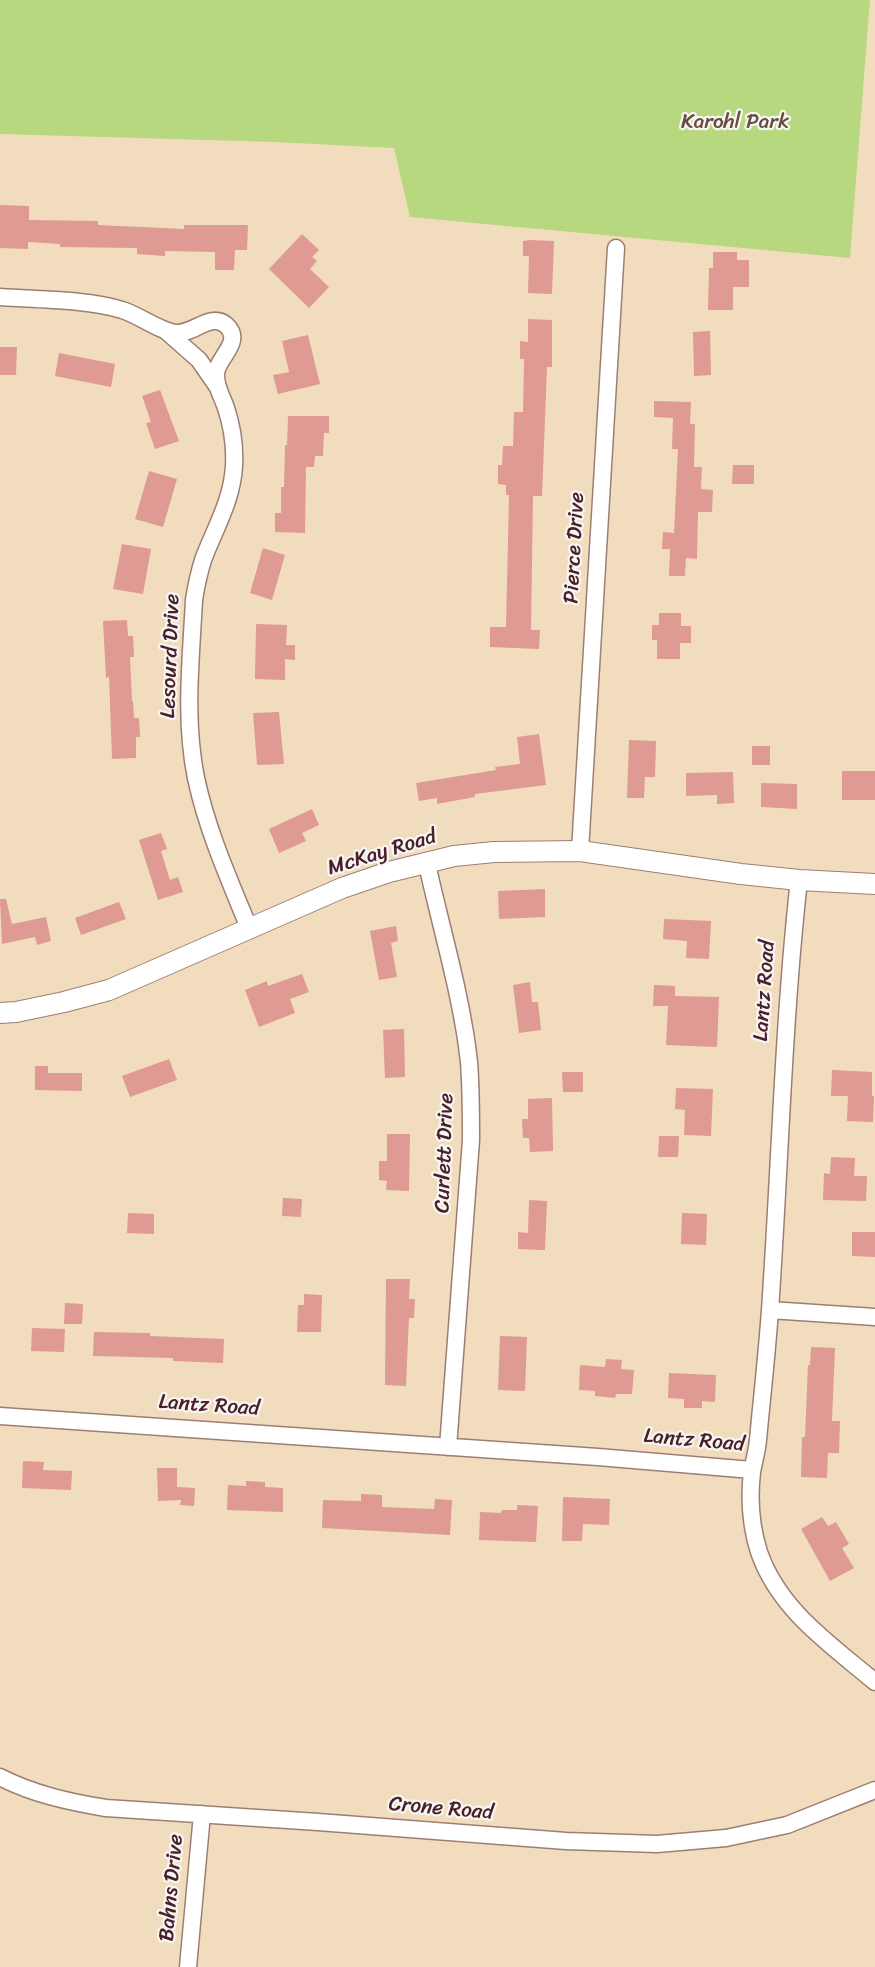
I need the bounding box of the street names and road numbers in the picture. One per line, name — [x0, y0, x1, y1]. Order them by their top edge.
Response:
street label: Pierce Drive — [559, 492, 591, 604]
street label: Lesourd Drive — [156, 593, 186, 719]
street label: McKay Road — [325, 825, 439, 881]
street label: Lantz Road — [749, 940, 781, 1042]
street label: Curlett Drive — [430, 1093, 460, 1213]
street label: Lantz Road — [158, 1390, 260, 1422]
street label: Lantz Road — [642, 1424, 746, 1458]
street label: Crone Road — [388, 1792, 494, 1826]
street label: Bahns Drive — [155, 1833, 189, 1943]

